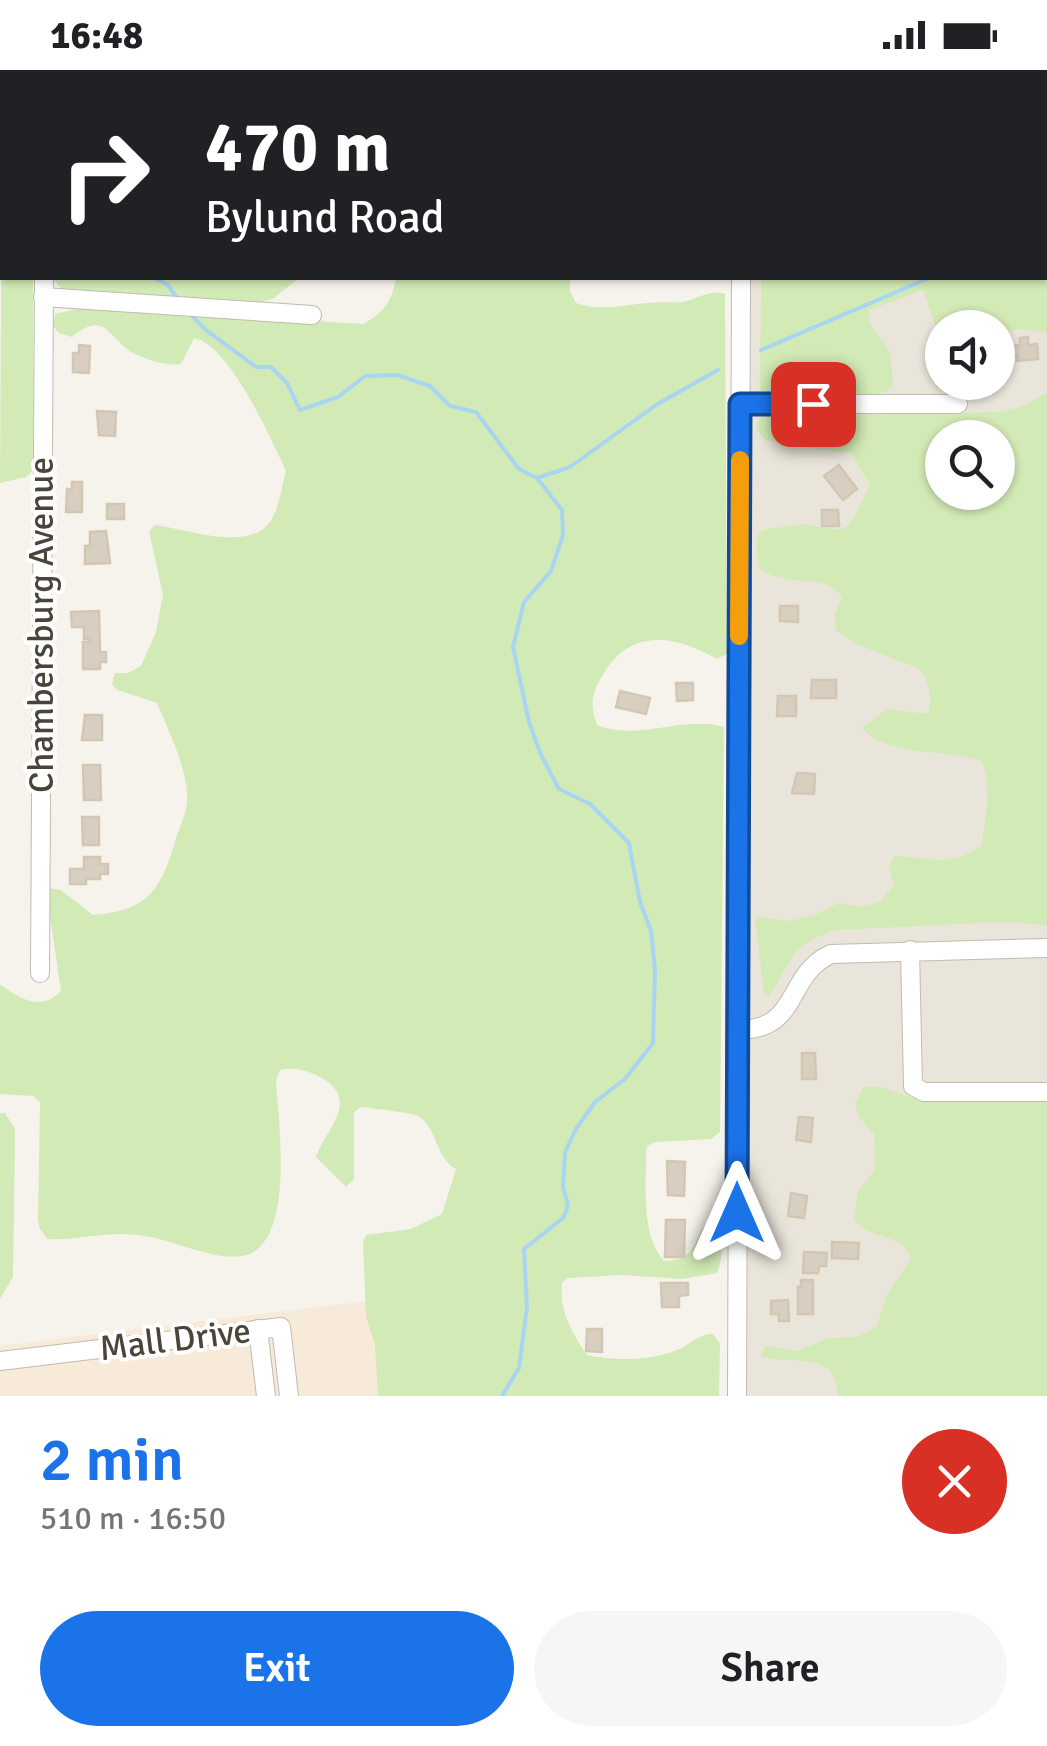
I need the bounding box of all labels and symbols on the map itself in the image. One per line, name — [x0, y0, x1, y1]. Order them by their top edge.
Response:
pin — [771, 362, 856, 447]
street label: Chambersburg Avenue — [20, 457, 63, 793]
position arrow — [685, 1161, 789, 1265]
street label: Mall Drive — [97, 1309, 253, 1370]

